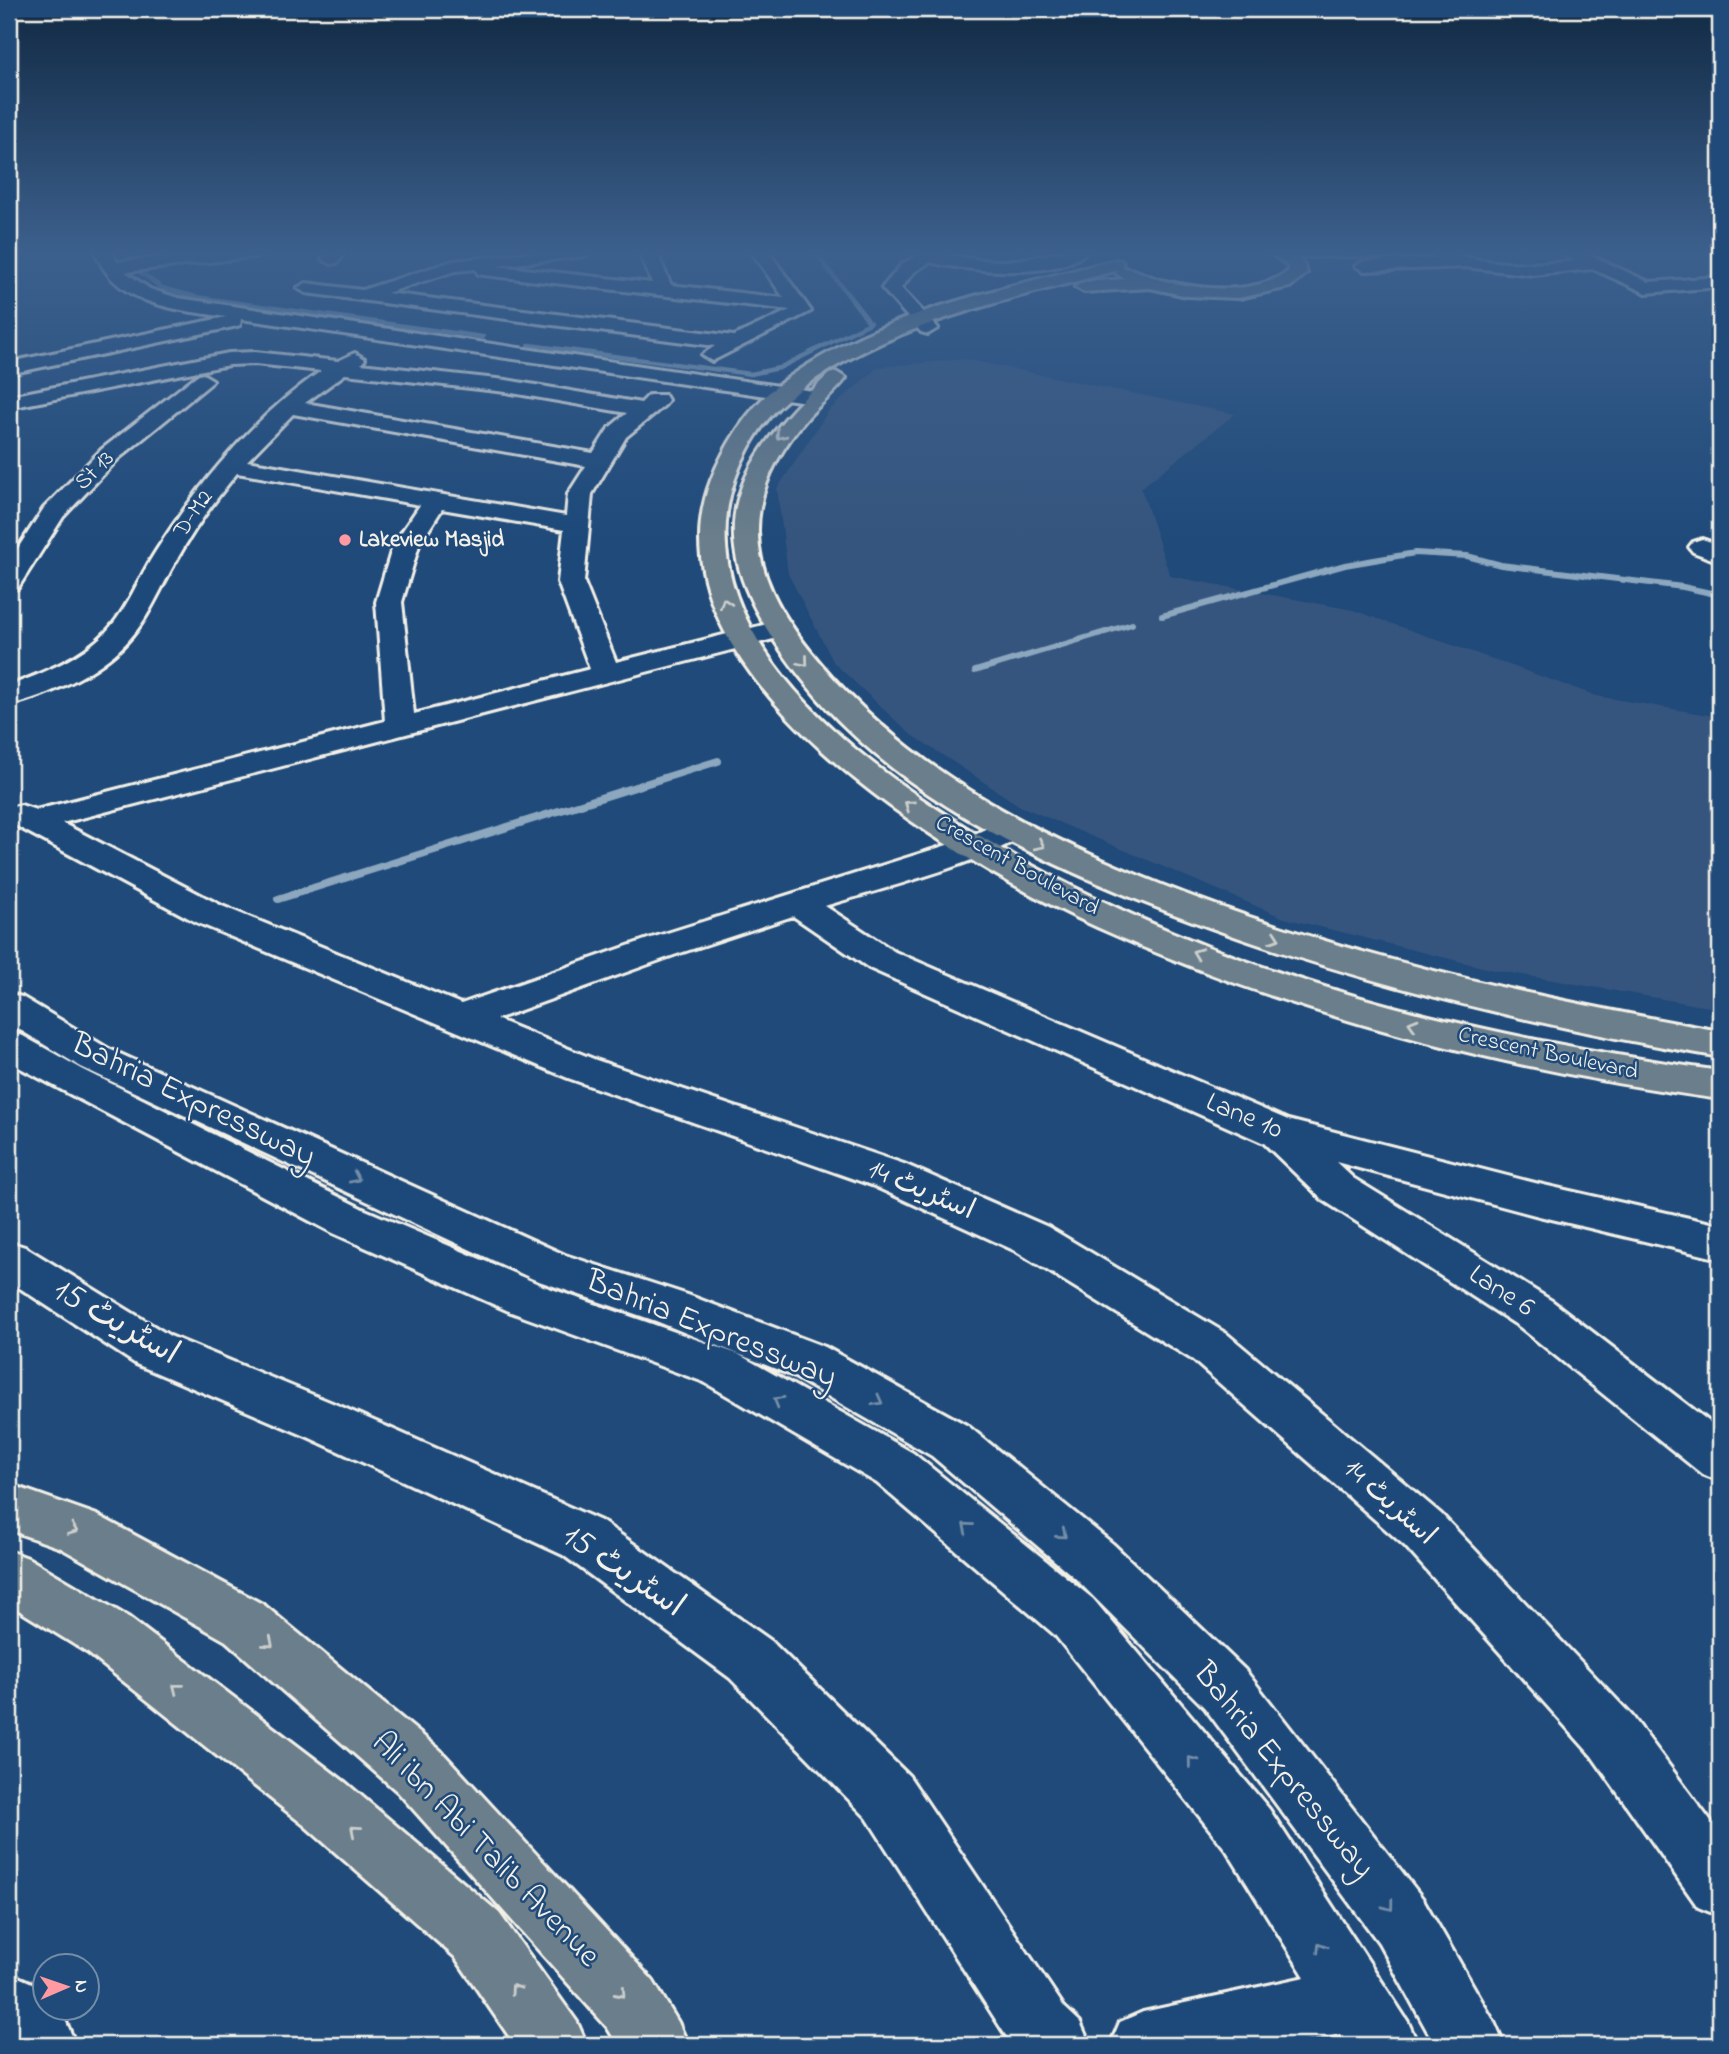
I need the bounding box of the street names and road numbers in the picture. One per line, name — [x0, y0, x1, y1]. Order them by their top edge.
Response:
street label: St 13 — [67, 443, 123, 499]
street label: D-M2 — [166, 484, 222, 545]
street label: Crescent Boulevard — [929, 807, 1105, 925]
street label: Crescent Boulevard — [1455, 1019, 1641, 1089]
street label: Bahria Expressway — [62, 1020, 324, 1181]
street label: Lane 10 — [1199, 1083, 1289, 1151]
street label: اسٹریٹ 14 — [861, 1150, 981, 1232]
street label: Lane 6 — [1460, 1255, 1542, 1329]
street label: Bahria Expressway — [577, 1257, 844, 1402]
street label: اسٹریٹ 15 — [44, 1268, 188, 1378]
street label: اسٹریٹ 14 — [1333, 1450, 1445, 1556]
street label: اسٹریٹ 15 — [552, 1513, 694, 1631]
street label: Bahria Expressway — [1180, 1651, 1386, 1890]
street label: Ali ibn Abi Talib Avenue — [359, 1721, 611, 1979]

